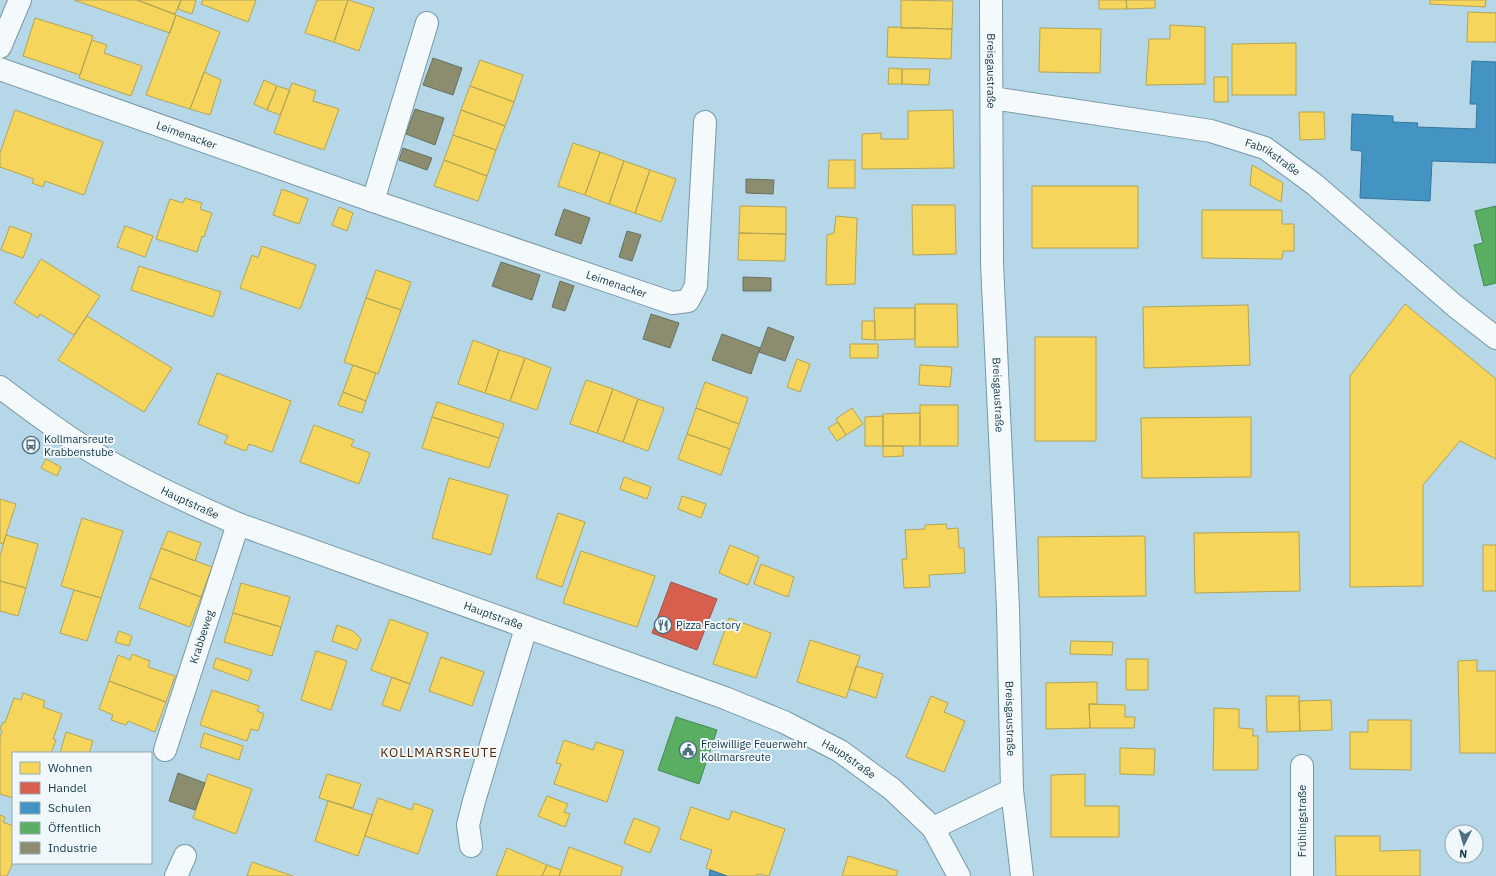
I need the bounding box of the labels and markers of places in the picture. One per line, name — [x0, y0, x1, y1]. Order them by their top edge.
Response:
place label: Kollmarsreute Krabbenstube — [44, 432, 114, 459]
bus stop icon: Kollmarsreute Krabbenstube — [21, 435, 41, 455]
restaurant icon: Pizza Factory — [653, 615, 673, 635]
place label: Pizza Factory — [676, 618, 741, 632]
place label: Freiwillige Feuerwehr Kollmarsreute — [701, 737, 807, 764]
public building icon: Freiwillige Feuerwehr Kollmarsreute — [678, 740, 698, 760]

